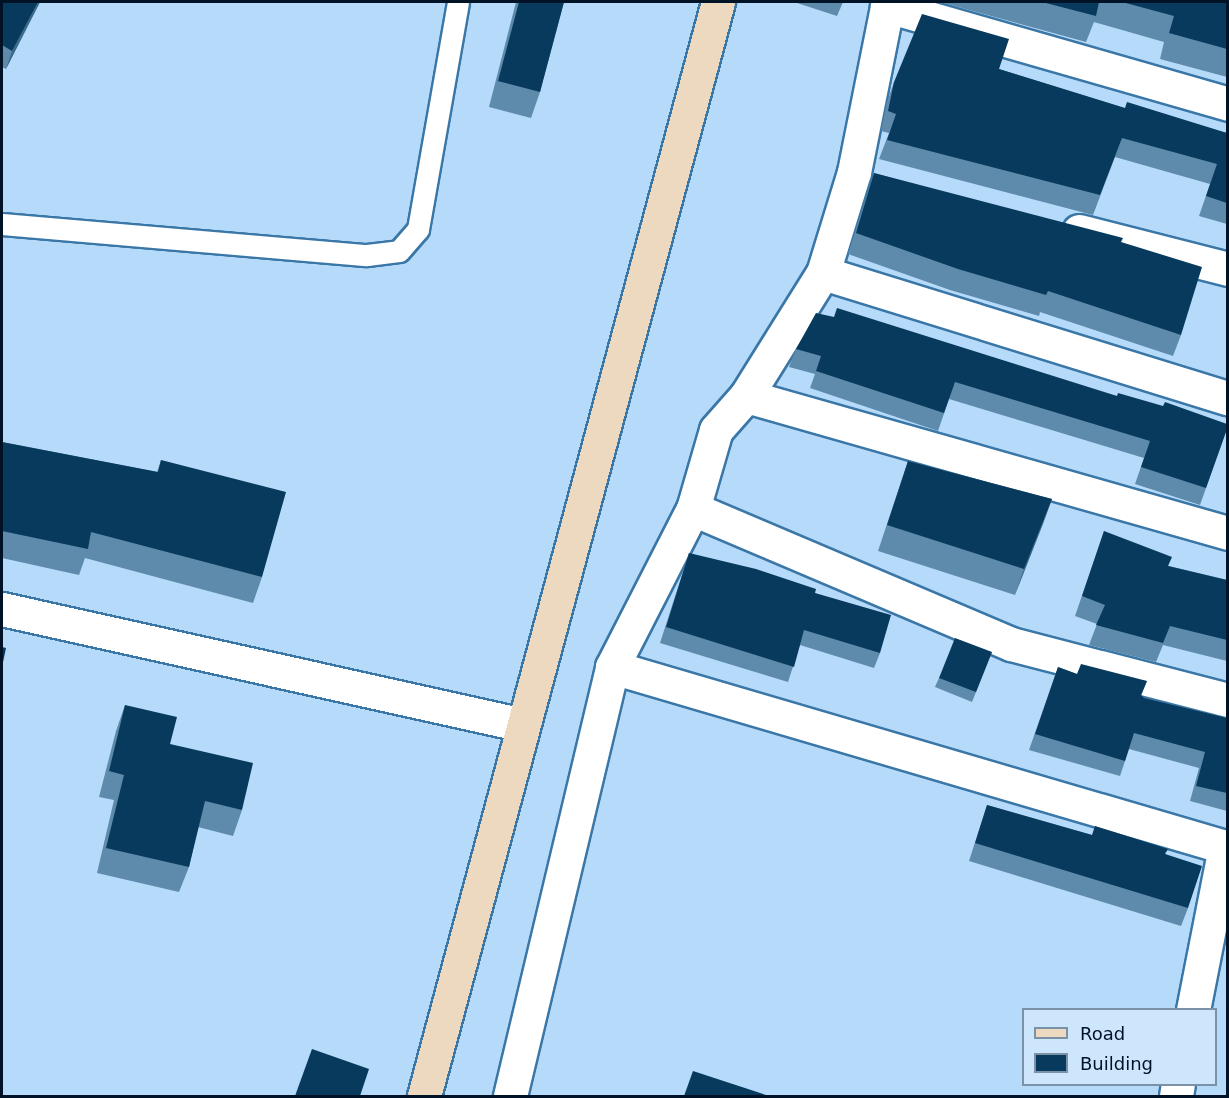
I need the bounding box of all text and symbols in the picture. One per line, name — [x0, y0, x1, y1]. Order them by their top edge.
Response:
legend — [1022, 1008, 1217, 1086]
text: Road — [1080, 1023, 1125, 1044]
text: Building — [1080, 1053, 1153, 1074]

